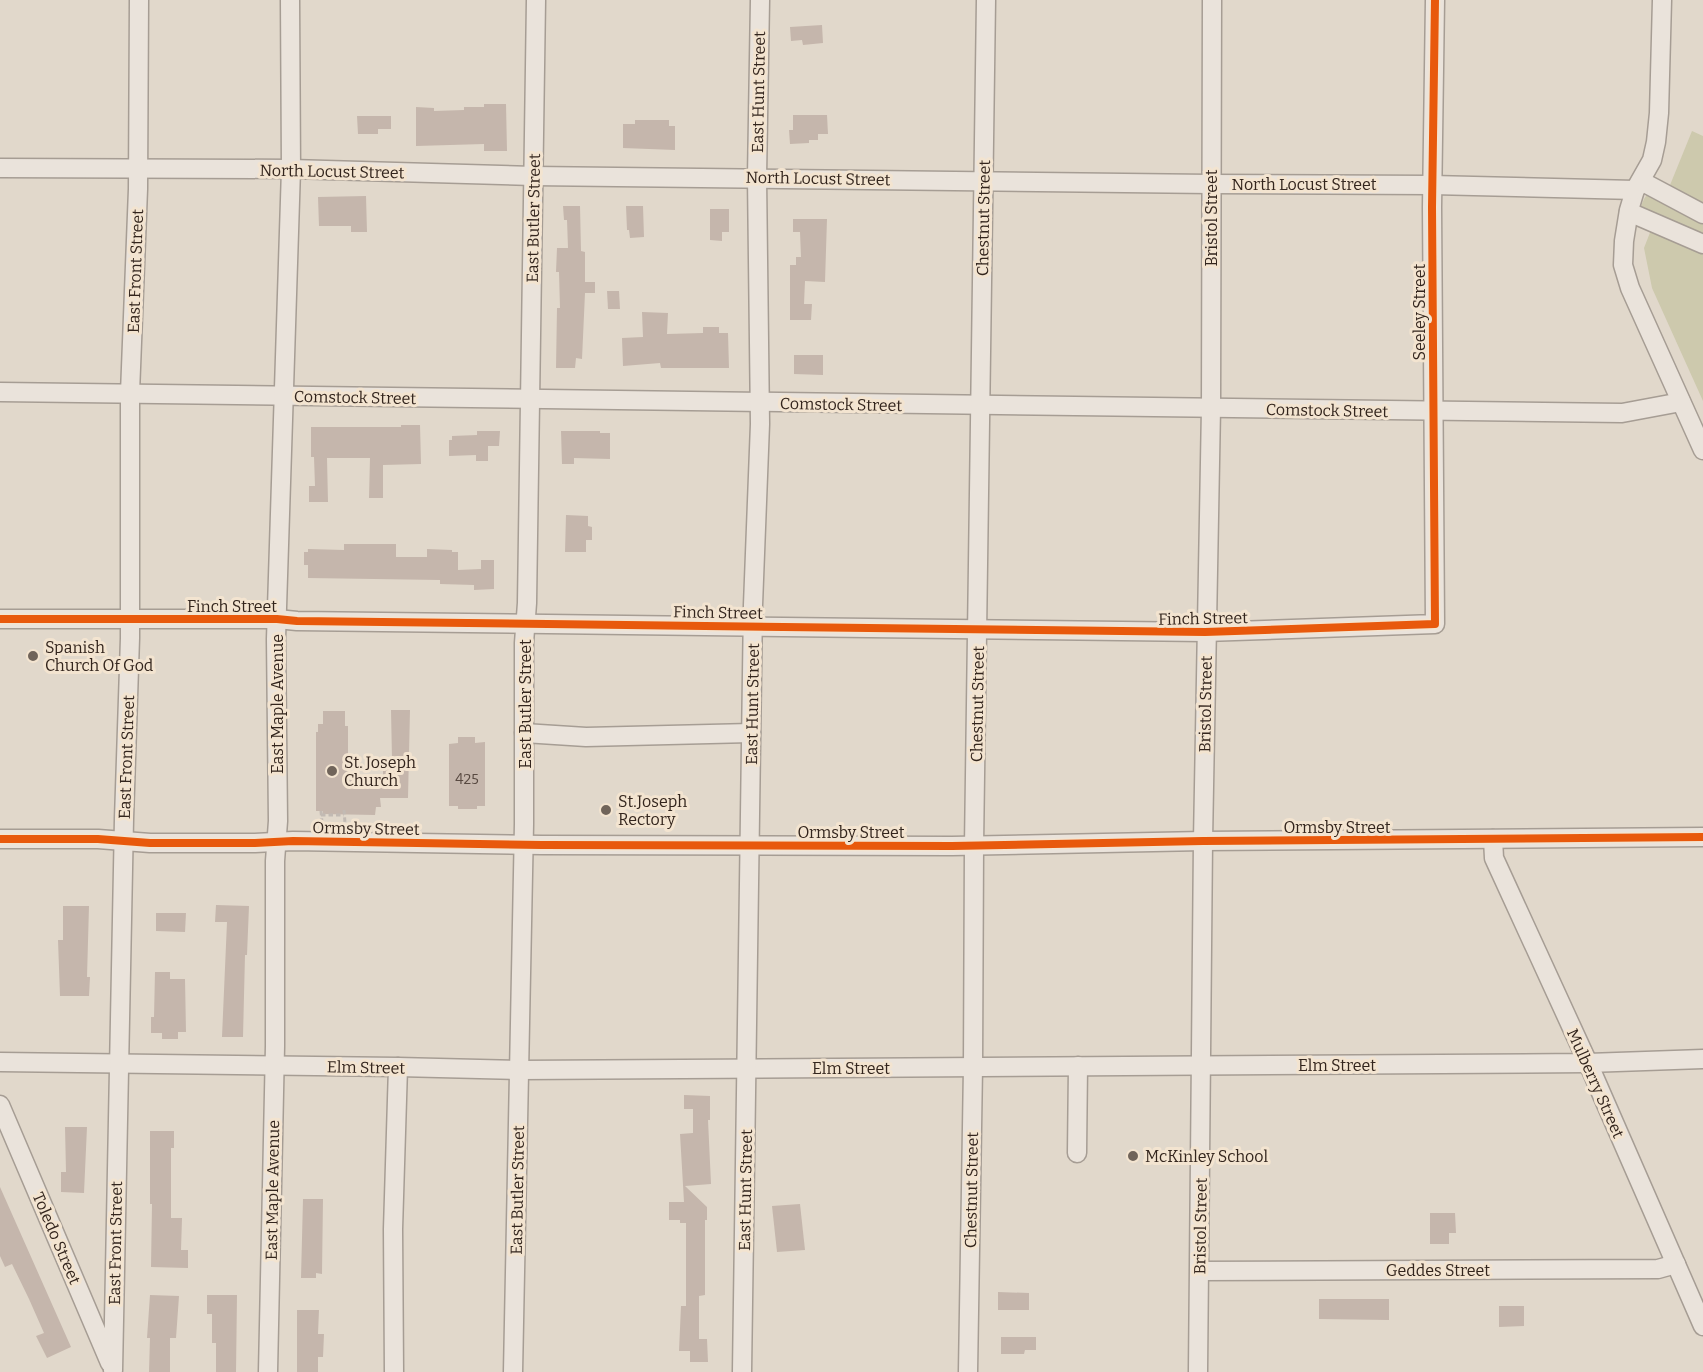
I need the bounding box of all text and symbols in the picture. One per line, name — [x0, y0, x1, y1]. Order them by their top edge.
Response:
street label: East Hunt Street — [748, 31, 769, 153]
street label: East Butler Street — [523, 153, 544, 283]
street label: Chestnut Street — [973, 160, 994, 276]
street label: North Locust Street — [259, 161, 405, 182]
street label: North Locust Street — [745, 168, 891, 189]
street label: Bristol Street — [1202, 169, 1221, 267]
street label: North Locust Street — [1232, 175, 1377, 194]
street label: East Front Street — [124, 209, 147, 333]
street label: Seeley Street — [1410, 263, 1429, 360]
street label: Comstock Street — [294, 387, 416, 408]
street label: Comstock Street — [780, 394, 902, 415]
street label: Comstock Street — [1266, 400, 1388, 421]
street label: Finch Street — [187, 597, 277, 616]
street label: Finch Street — [673, 602, 763, 623]
street label: Finch Street — [1158, 608, 1248, 629]
street label: East Maple Avenue — [268, 634, 287, 774]
place label: Spanish Church Of God — [45, 638, 154, 675]
street label: East Butler Street — [516, 639, 535, 769]
street label: East Hunt Street — [742, 643, 763, 765]
street label: Chestnut Street — [967, 646, 988, 762]
marker: Spanish Church Of God — [26, 649, 40, 663]
street label: Bristol Street — [1195, 655, 1216, 753]
street label: East Front Street — [115, 695, 138, 819]
place label: St. Joseph Church — [344, 753, 416, 790]
marker: St. Joseph Church — [325, 764, 339, 778]
house number: 425 — [455, 771, 479, 788]
place label: St.Joseph Rectory — [618, 792, 687, 829]
marker: St.Joseph Rectory — [599, 803, 613, 817]
street label: Ormsby Street — [312, 818, 420, 839]
street label: Ormsby Street — [1283, 818, 1391, 837]
street label: Ormsby Street — [797, 823, 905, 842]
street label: Mulberry Street — [1563, 1026, 1628, 1141]
street label: Elm Street — [1298, 1056, 1376, 1075]
street label: Elm Street — [327, 1057, 405, 1078]
street label: Elm Street — [812, 1059, 890, 1078]
street label: East Maple Avenue — [262, 1120, 283, 1260]
street label: East Butler Street — [507, 1125, 528, 1255]
street label: East Hunt Street — [735, 1129, 756, 1251]
street label: Chestnut Street — [961, 1132, 982, 1248]
place label: McKinley School — [1145, 1147, 1269, 1166]
marker: McKinley School — [1126, 1149, 1140, 1163]
street label: Bristol Street — [1190, 1177, 1211, 1275]
street label: East Front Street — [105, 1181, 126, 1305]
street label: Toledo Street — [29, 1189, 85, 1287]
street label: Geddes Street — [1386, 1261, 1490, 1280]

